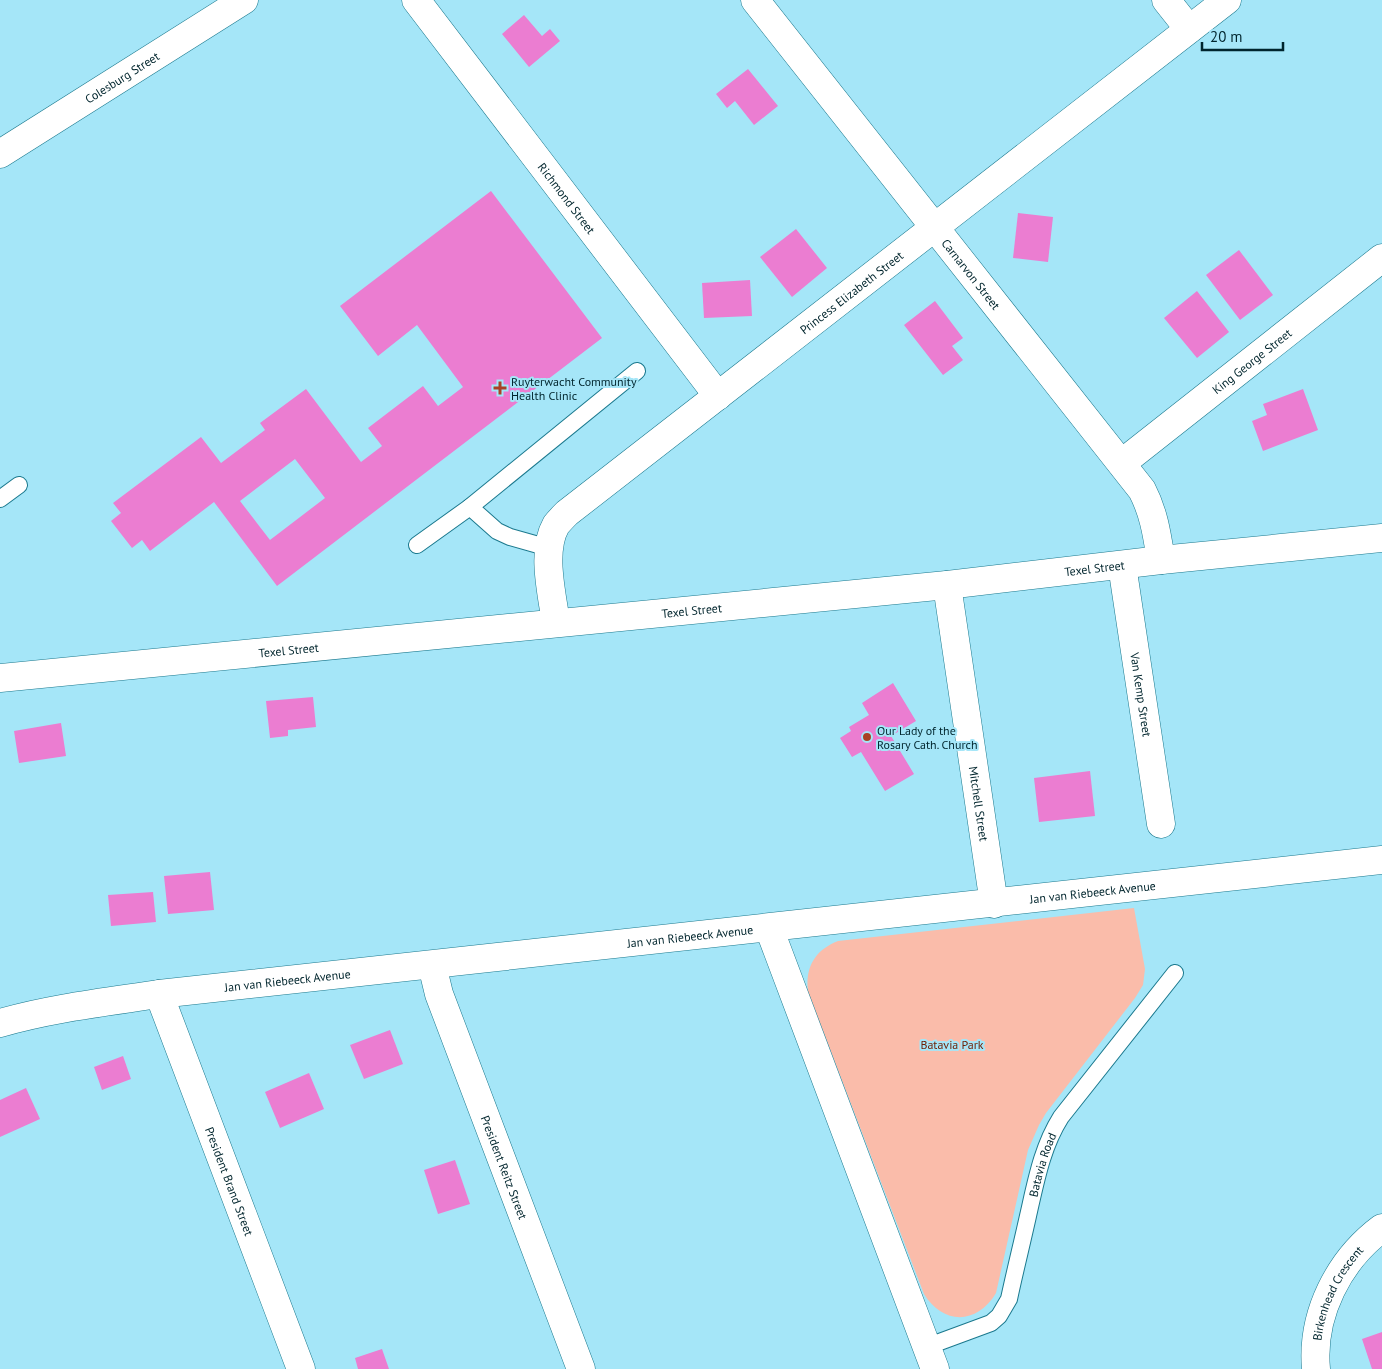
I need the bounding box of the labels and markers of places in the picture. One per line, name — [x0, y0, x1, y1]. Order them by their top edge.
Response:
place label: Ruyterwacht Community Health Clinic — [511, 374, 637, 403]
marker: Ruyterwacht Community Health Clinic — [493, 381, 507, 395]
place label: Our Lady of the Rosary Cath. Church — [877, 723, 977, 752]
marker: Our Lady of the Rosary Cath. Church — [861, 731, 873, 743]

